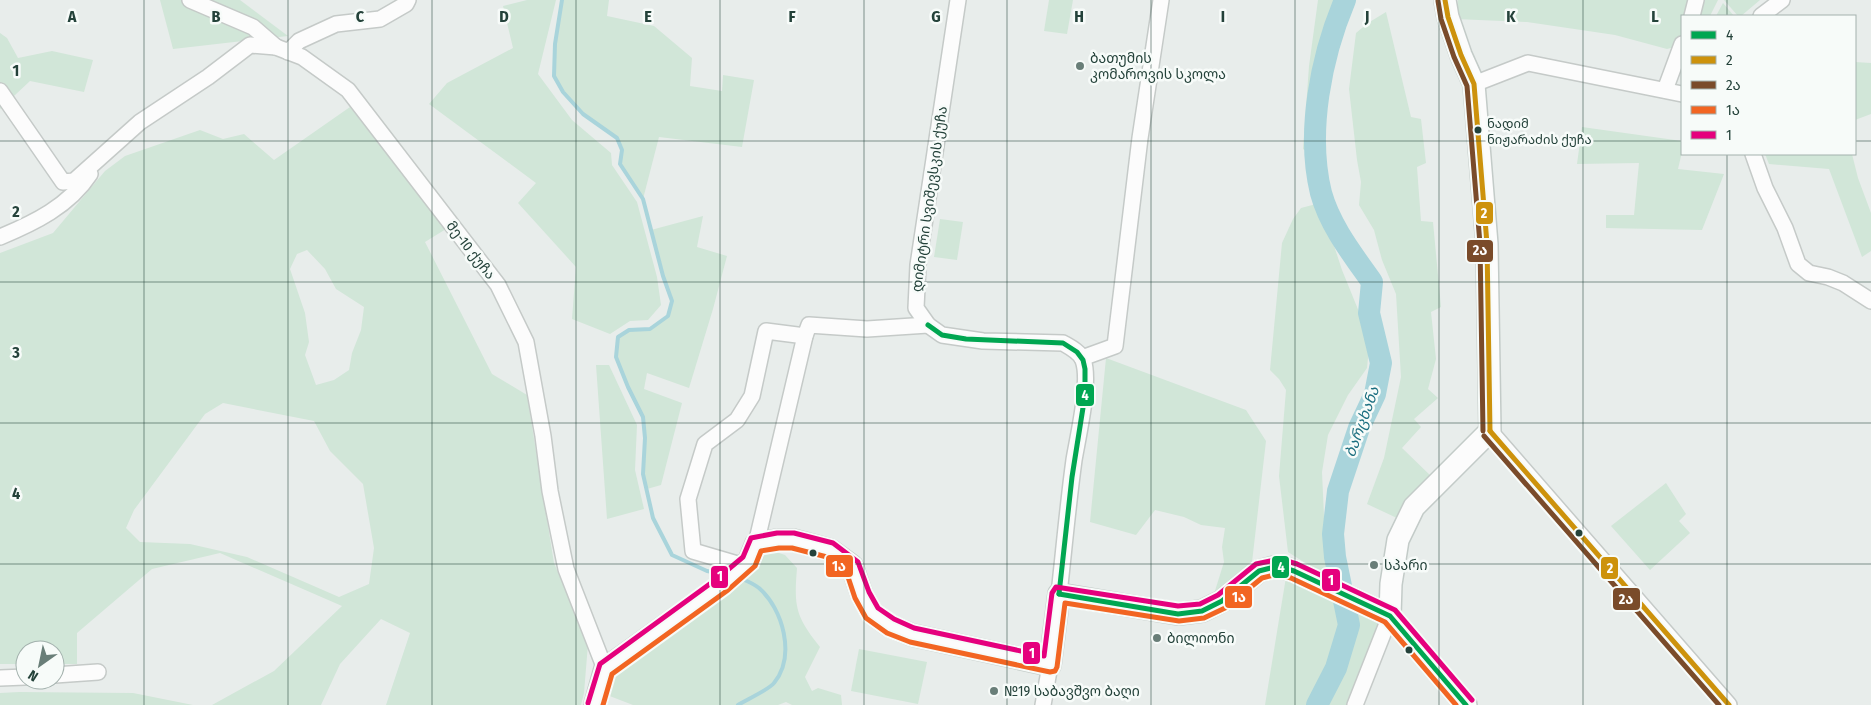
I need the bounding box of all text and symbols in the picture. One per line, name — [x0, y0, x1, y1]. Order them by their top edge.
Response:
text: A — [67, 7, 77, 26]
text: B — [212, 7, 221, 26]
text: C — [356, 7, 365, 26]
text: D — [499, 7, 509, 26]
text: E — [644, 7, 652, 26]
text: F — [788, 7, 796, 26]
text: G — [931, 7, 941, 26]
text: H — [1074, 7, 1084, 26]
text: I — [1221, 7, 1225, 26]
text: J — [1364, 7, 1369, 26]
text: K — [1506, 7, 1516, 26]
text: L — [1651, 7, 1659, 26]
legend — [1681, 15, 1856, 155]
text: 4 — [1726, 26, 1733, 44]
place label: ბათუმის კომაროვის სკოლა — [1090, 50, 1226, 83]
text: 2 — [1726, 51, 1733, 69]
marker: ბათუმის კომაროვის სკოლა — [1074, 60, 1086, 72]
text: 1 — [13, 61, 19, 80]
text: 2ა — [1726, 76, 1741, 94]
text: 1ა — [1726, 101, 1740, 119]
street label: დიმიტრი სვიშევსკის ქუჩა — [908, 105, 951, 293]
place label: ნადიმ ნიჟარაძის ქუჩა — [1487, 116, 1592, 147]
marker: ნადიმ ნიჟარაძის ქუჩა — [1473, 125, 1483, 135]
text: 1 — [1726, 126, 1732, 144]
line badge: 2 — [1475, 201, 1494, 225]
text: 2 — [11, 202, 20, 221]
text: 2 — [1480, 205, 1488, 222]
street label: მე-10 ქუჩა — [443, 218, 499, 283]
line badge: 2ა — [1466, 239, 1494, 263]
text: 2ა — [1472, 242, 1487, 259]
text: 3 — [11, 343, 20, 362]
line badge: 4 — [1075, 383, 1095, 407]
water label: ბარცხანა — [1341, 384, 1383, 460]
text: 4 — [1081, 387, 1089, 404]
text: 4 — [12, 484, 20, 503]
unlabelled marker — [1574, 528, 1584, 538]
unlabelled marker — [808, 548, 818, 558]
line badge: 1ა — [825, 554, 854, 578]
line badge: 4 — [1271, 555, 1290, 579]
line badge: 2 — [1600, 556, 1619, 580]
place label: სპარი — [1384, 557, 1427, 574]
text: 1ა — [832, 558, 846, 575]
text: 4 — [1277, 559, 1285, 576]
marker: სპარი — [1368, 559, 1380, 571]
text: 2 — [1606, 560, 1614, 577]
line badge: 1 — [710, 565, 729, 589]
text: 1 — [717, 568, 723, 585]
line badge: 1 — [1321, 568, 1341, 592]
text: 1 — [1328, 572, 1334, 589]
line badge: 1ა — [1224, 585, 1253, 609]
line badge: 2ა — [1612, 587, 1641, 611]
text: 1ა — [1232, 589, 1246, 606]
text: 2ა — [1618, 591, 1633, 608]
place label: ბილიონი — [1167, 630, 1235, 647]
marker: ბილიონი — [1151, 632, 1163, 644]
north arrow — [15, 640, 65, 690]
line badge: 1 — [1022, 641, 1041, 665]
text: 1 — [1029, 645, 1035, 662]
unlabelled marker — [1404, 645, 1414, 655]
text: N — [25, 666, 41, 685]
place label: №19 საბავშვო ბაღი — [1004, 683, 1140, 700]
marker: №19 საბავშვო ბაღი — [988, 685, 1000, 697]

